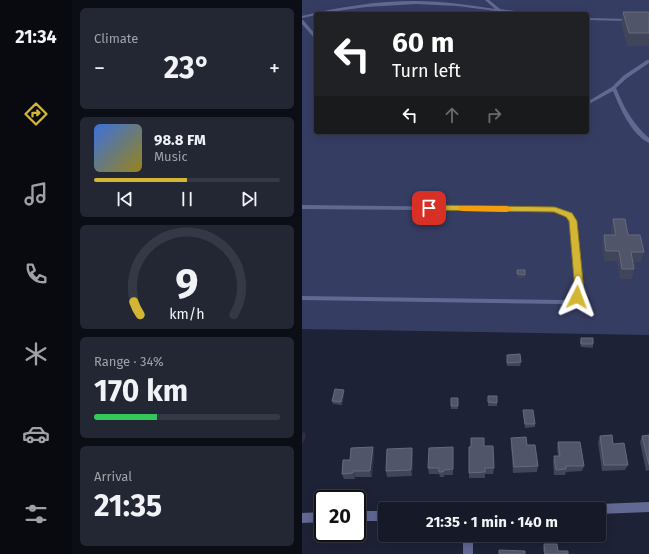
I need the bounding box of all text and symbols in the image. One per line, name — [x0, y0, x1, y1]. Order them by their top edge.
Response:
text: 21:34 — [15, 26, 57, 48]
text: 60 m — [392, 26, 454, 59]
icon: left — [326, 28, 378, 80]
text: Climate — [94, 31, 138, 46]
text: 23° — [164, 50, 210, 86]
text: − — [94, 55, 105, 82]
text: + — [269, 55, 280, 82]
text: Turn left — [392, 60, 461, 82]
icon: directions — [22, 100, 50, 128]
icon: left — [399, 104, 421, 126]
icon: ahead — [441, 104, 463, 126]
icon: right — [483, 104, 505, 126]
text: 98.8 FM — [154, 131, 206, 149]
text: Music — [154, 149, 188, 164]
icon: music — [22, 180, 50, 208]
icon: previous — [114, 188, 136, 210]
icon: pause — [176, 188, 198, 210]
icon: next — [238, 188, 260, 210]
pin — [412, 191, 446, 225]
icon: arrive — [418, 197, 440, 219]
text: 9 — [175, 259, 199, 309]
icon: phone — [22, 260, 50, 288]
position arrow — [556, 276, 598, 318]
text: km/h — [169, 306, 205, 323]
icon: climate — [22, 340, 50, 368]
text: Range · 34% — [94, 354, 164, 369]
text: 170 km — [94, 373, 188, 409]
icon: car — [22, 420, 50, 448]
text: Arrival — [94, 469, 132, 484]
text: 21:35 — [94, 488, 162, 524]
speed limit sign: 20 — [314, 490, 366, 542]
icon: filters — [22, 500, 50, 528]
text: 21:35 · 1 min · 140 m — [426, 513, 558, 531]

